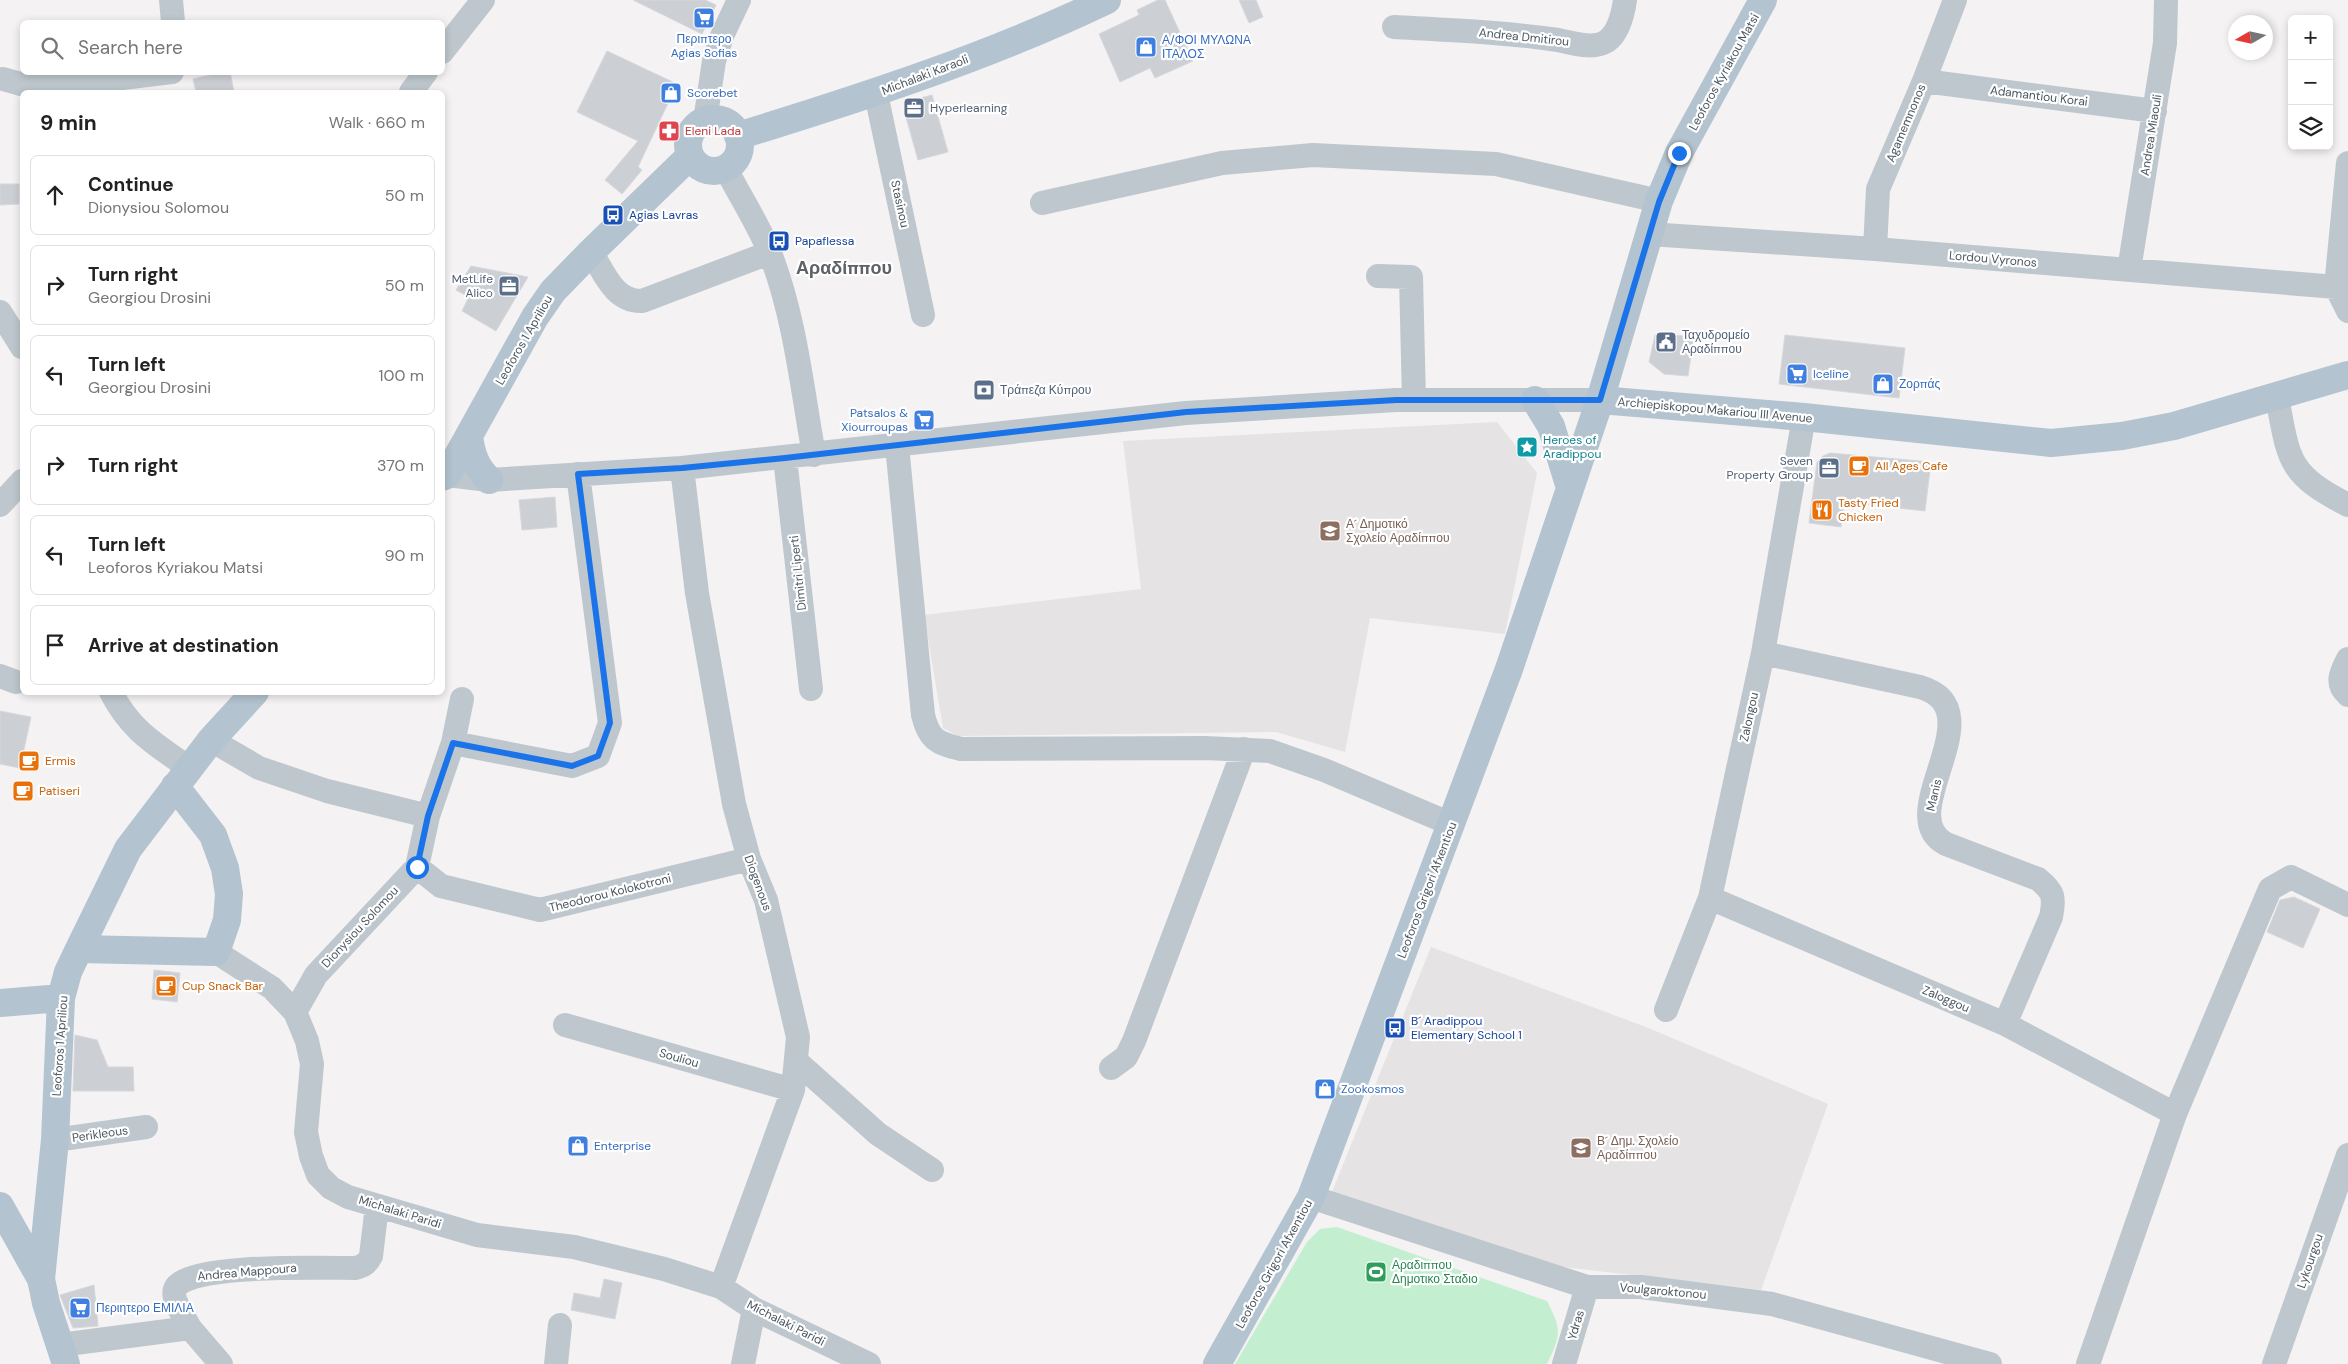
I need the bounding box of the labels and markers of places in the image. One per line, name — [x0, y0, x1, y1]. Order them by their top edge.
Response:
supermarket icon: Περιπτερο Agias Sofias — [692, 6, 716, 30]
place label: Περιπτερο Agias Sofias — [671, 31, 737, 61]
place label: Α/ΦΟΙ ΜΥΛΩΝΑ ΙΤΑΛΟΣ — [1162, 32, 1251, 62]
shop icon: Α/ΦΟΙ ΜΥΛΩΝΑ ΙΤΑΛΟΣ — [1134, 35, 1158, 59]
shop icon: Scorebet — [659, 81, 683, 105]
place label: Scorebet — [687, 85, 738, 101]
office icon: Hyperlearning — [902, 96, 926, 120]
place label: Hyperlearning — [930, 100, 1008, 116]
pharmacy icon: Eleni Lada — [657, 119, 681, 143]
place label: Eleni Lada — [685, 123, 741, 139]
bus stop icon: Agias Lavras — [601, 203, 625, 227]
place label: Agias Lavras — [629, 207, 698, 223]
bus stop icon: Papaflessa — [767, 229, 791, 253]
place label: Papaflessa — [795, 233, 854, 249]
place label: MetLife Alico — [452, 271, 493, 301]
office icon: MetLife Alico — [497, 274, 521, 298]
place label: Ταχυδρομείο Αραδίππου — [1682, 327, 1750, 357]
public building icon: Ταχυδρομείο Αραδίππου — [1654, 330, 1678, 354]
supermarket icon: Iceline — [1785, 362, 1809, 386]
place label: Iceline — [1813, 366, 1849, 382]
shop icon: Ζορπάς — [1871, 372, 1895, 396]
place label: Ζορπάς — [1899, 376, 1941, 392]
bank icon: Τράπεζα Κύπρου — [972, 378, 996, 402]
place label: Τράπεζα Κύπρου — [1000, 382, 1091, 398]
place label: Patsalos & Xiourroupas — [841, 405, 908, 435]
supermarket icon: Patsalos & Xiourroupas — [912, 408, 936, 432]
place label: Heroes of Aradippou — [1543, 432, 1601, 462]
place icon: Heroes of Aradippou — [1515, 435, 1539, 459]
place label: Seven Property Group — [1727, 453, 1813, 483]
cafe icon: All Ages Cafe — [1847, 454, 1871, 478]
office icon: Seven Property Group — [1817, 456, 1841, 480]
place label: All Ages Cafe — [1875, 458, 1948, 474]
place label: Tasty Fried Chicken — [1838, 495, 1899, 525]
restaurant icon: Tasty Fried Chicken — [1810, 498, 1834, 522]
place label: Α´ Δημοτικό Σχολείο Αραδίππου — [1346, 516, 1450, 546]
school or university icon: Α´ Δημοτικό Σχολείο Αραδίππου — [1318, 519, 1342, 543]
cafe icon: Ermis — [17, 749, 41, 773]
place label: Ermis — [45, 753, 76, 769]
cafe icon: Patiseri — [11, 779, 35, 803]
place label: Patiseri — [39, 783, 80, 799]
cafe icon: Cup Snack Bar — [154, 974, 178, 998]
place label: Cup Snack Bar — [182, 978, 263, 994]
place label: B´ Aradippou Elementary School 1 — [1411, 1013, 1522, 1043]
bus stop icon: B´ Aradippou Elementary School 1 — [1383, 1016, 1407, 1040]
shop icon: Zookosmos — [1313, 1077, 1337, 1101]
place label: Zookosmos — [1341, 1081, 1404, 1097]
place label: Β´ Δημ. Σχολείο Αραδίππου — [1597, 1133, 1679, 1163]
shop icon: Enterprise — [566, 1134, 590, 1158]
school or university icon: Β´ Δημ. Σχολείο Αραδίππου — [1569, 1136, 1593, 1160]
place label: Enterprise — [594, 1138, 651, 1154]
place label: Αραδιππου Δημοτικο Σταδιο — [1392, 1257, 1478, 1287]
sports icon: Αραδιππου Δημοτικο Σταδιο — [1364, 1260, 1388, 1284]
supermarket icon: Περιητερο ΕΜΙΛΙΑ — [68, 1296, 92, 1320]
place label: Περιητερο ΕΜΙΛΙΑ — [96, 1300, 194, 1316]

